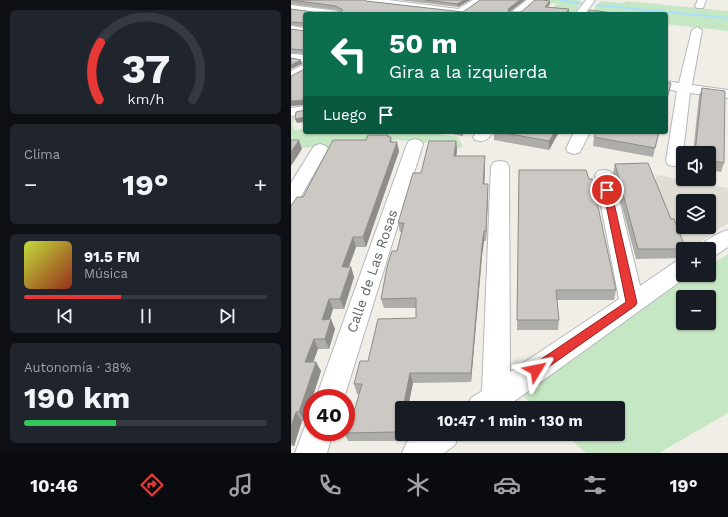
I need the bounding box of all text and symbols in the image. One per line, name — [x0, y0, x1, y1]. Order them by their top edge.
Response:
text: 50 m — [389, 27, 458, 60]
icon: left — [323, 28, 375, 80]
text: 37 — [121, 44, 170, 93]
text: Gira a la izquierda — [389, 61, 548, 82]
text: km/h — [127, 91, 164, 107]
icon: arrive — [375, 104, 397, 126]
text: Luego — [323, 106, 367, 124]
map controls — [676, 146, 716, 330]
button: sound — [676, 146, 716, 186]
text: Clima — [24, 147, 60, 162]
text: 19° — [122, 167, 169, 202]
text: − — [24, 172, 37, 197]
text: + — [254, 172, 267, 197]
pin — [590, 173, 624, 207]
icon: arrive — [596, 179, 618, 201]
button: layers — [676, 194, 716, 234]
street label: Calle de Las Rosas — [343, 207, 401, 335]
button: + — [676, 242, 716, 282]
text: 91.5 FM — [84, 248, 140, 266]
text: Música — [84, 266, 128, 281]
button: − — [676, 290, 716, 330]
icon: previous — [54, 305, 76, 327]
icon: pause — [135, 305, 157, 327]
icon: next — [216, 305, 238, 327]
position arrow — [515, 349, 557, 391]
text: Autonomía · 38% — [24, 360, 131, 375]
text: 190 km — [24, 380, 130, 415]
speed limit sign: 40 — [303, 389, 355, 441]
text: 10:47 · 1 min · 130 m — [437, 412, 583, 430]
icon: directions — [138, 471, 166, 499]
icon: music — [227, 471, 255, 499]
icon: phone — [316, 471, 344, 499]
icon: climate — [404, 471, 432, 499]
icon: car — [493, 471, 521, 499]
icon: filters — [581, 471, 609, 499]
text: 10:46 — [30, 475, 78, 496]
text: 19° — [670, 475, 698, 496]

